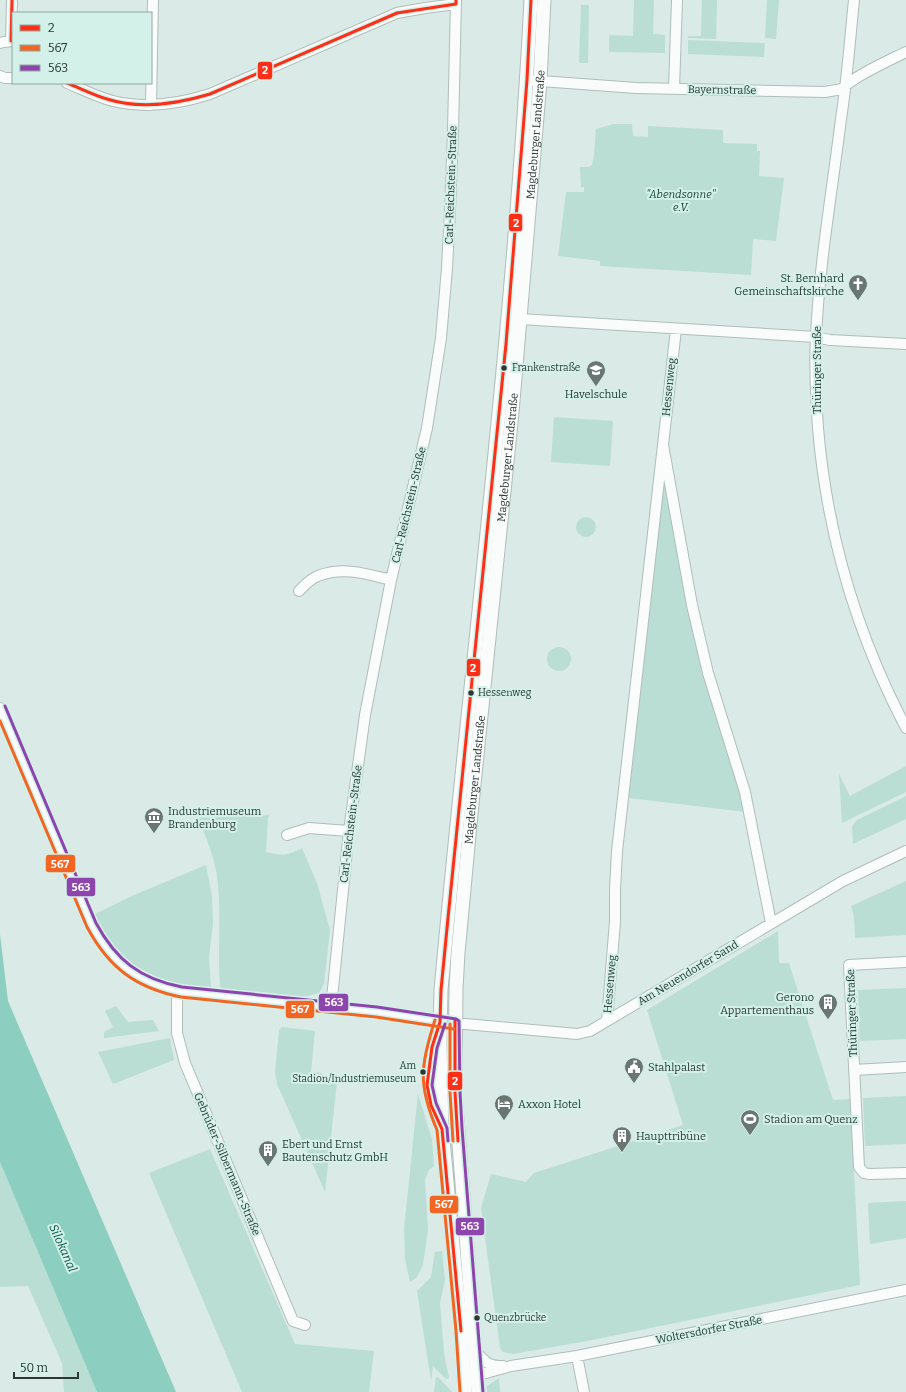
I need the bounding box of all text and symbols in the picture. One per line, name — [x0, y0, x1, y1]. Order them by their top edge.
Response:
legend — [12, 12, 152, 84]
text: 2 — [48, 21, 55, 35]
text: 567 — [48, 41, 67, 55]
text: 563 — [48, 61, 68, 75]
line badge: 2 — [257, 61, 273, 80]
text: 2 — [262, 64, 268, 77]
street label: Magdeburger Landstraße — [524, 70, 547, 200]
street label: Bayernstraße — [688, 83, 756, 97]
street label: Carl-Reichstein-Straße — [442, 125, 460, 245]
park label: "Abendsonne" e.V. — [646, 188, 717, 214]
line badge: 2 — [508, 213, 523, 232]
text: 2 — [513, 217, 519, 230]
place label: St. Bernhard Gemeinschaftskirche — [734, 272, 844, 298]
church icon: St. Bernhard Gemeinschaftskirche — [847, 273, 869, 301]
street label: Thüringer Straße — [811, 326, 824, 414]
street label: Hessenweg — [659, 357, 679, 417]
school or university icon: Havelschule — [585, 359, 607, 387]
place label: Frankenstraße — [512, 362, 580, 374]
marker: Frankenstraße — [499, 363, 509, 373]
place label: Havelschule — [565, 388, 627, 401]
street label: Magdeburger Landstraße — [494, 392, 520, 523]
street label: Carl-Reichstein-Straße — [389, 446, 429, 564]
line badge: 2 — [466, 658, 481, 677]
text: 2 — [470, 662, 476, 675]
place label: Hessenweg — [478, 687, 532, 699]
marker: Hessenweg — [466, 688, 476, 698]
street label: Magdeburger Landstraße — [462, 715, 488, 845]
street label: Carl-Reichstein-Straße — [337, 764, 365, 884]
place label: Industriemuseum Brandenburg — [168, 805, 262, 831]
museum icon: Industriemuseum Brandenburg — [143, 806, 165, 834]
line badge: 567 — [45, 854, 76, 873]
text: 567 — [51, 858, 69, 871]
line badge: 563 — [66, 877, 96, 897]
text: 563 — [72, 881, 90, 894]
street label: Am Neuendorfer Sand — [635, 938, 741, 1008]
street label: Hessenweg — [601, 954, 619, 1014]
street label: Thüringer Straße — [844, 969, 860, 1057]
place label: Gerono Appartementhaus — [720, 991, 814, 1017]
building icon: Gerono Appartementhaus — [817, 992, 839, 1020]
line badge: 563 — [318, 993, 349, 1012]
text: 563 — [325, 996, 343, 1009]
line badge: 567 — [285, 1000, 315, 1019]
text: 567 — [291, 1003, 309, 1016]
public building icon: Stahlpalast — [623, 1056, 645, 1084]
place label: Am Stadion/Industriemuseum — [292, 1060, 416, 1085]
place label: Stahlpalast — [648, 1061, 705, 1074]
marker: Am Stadion/Industriemuseum — [418, 1067, 428, 1077]
line badge: 2 — [447, 1071, 463, 1091]
text: 2 — [452, 1075, 458, 1088]
street label: Gebrüder-Silbermann-Straße — [191, 1091, 263, 1237]
hotel icon: Axxon Hotel — [493, 1093, 515, 1121]
place label: Axxon Hotel — [518, 1098, 581, 1111]
sports icon: Stadion am Quenz — [739, 1108, 761, 1136]
place label: Stadion am Quenz — [764, 1113, 858, 1126]
building icon: Haupttribüne — [611, 1125, 633, 1153]
place label: Haupttribüne — [636, 1130, 706, 1143]
place label: Ebert und Ernst Bautenschutz GmbH — [282, 1138, 388, 1164]
building icon: Ebert und Ernst Bautenschutz GmbH — [257, 1139, 279, 1167]
line badge: 567 — [429, 1195, 459, 1214]
text: 567 — [435, 1198, 453, 1211]
line badge: 563 — [455, 1217, 485, 1236]
text: 563 — [461, 1220, 479, 1233]
water label: Silokanal — [46, 1222, 80, 1274]
place label: Quenzbrücke — [484, 1312, 546, 1324]
marker: Quenzbrücke — [472, 1313, 482, 1323]
street label: Woltersdorfer Straße — [655, 1313, 763, 1347]
scale bar — [14, 1354, 78, 1380]
text: 50 m — [20, 1361, 49, 1375]

